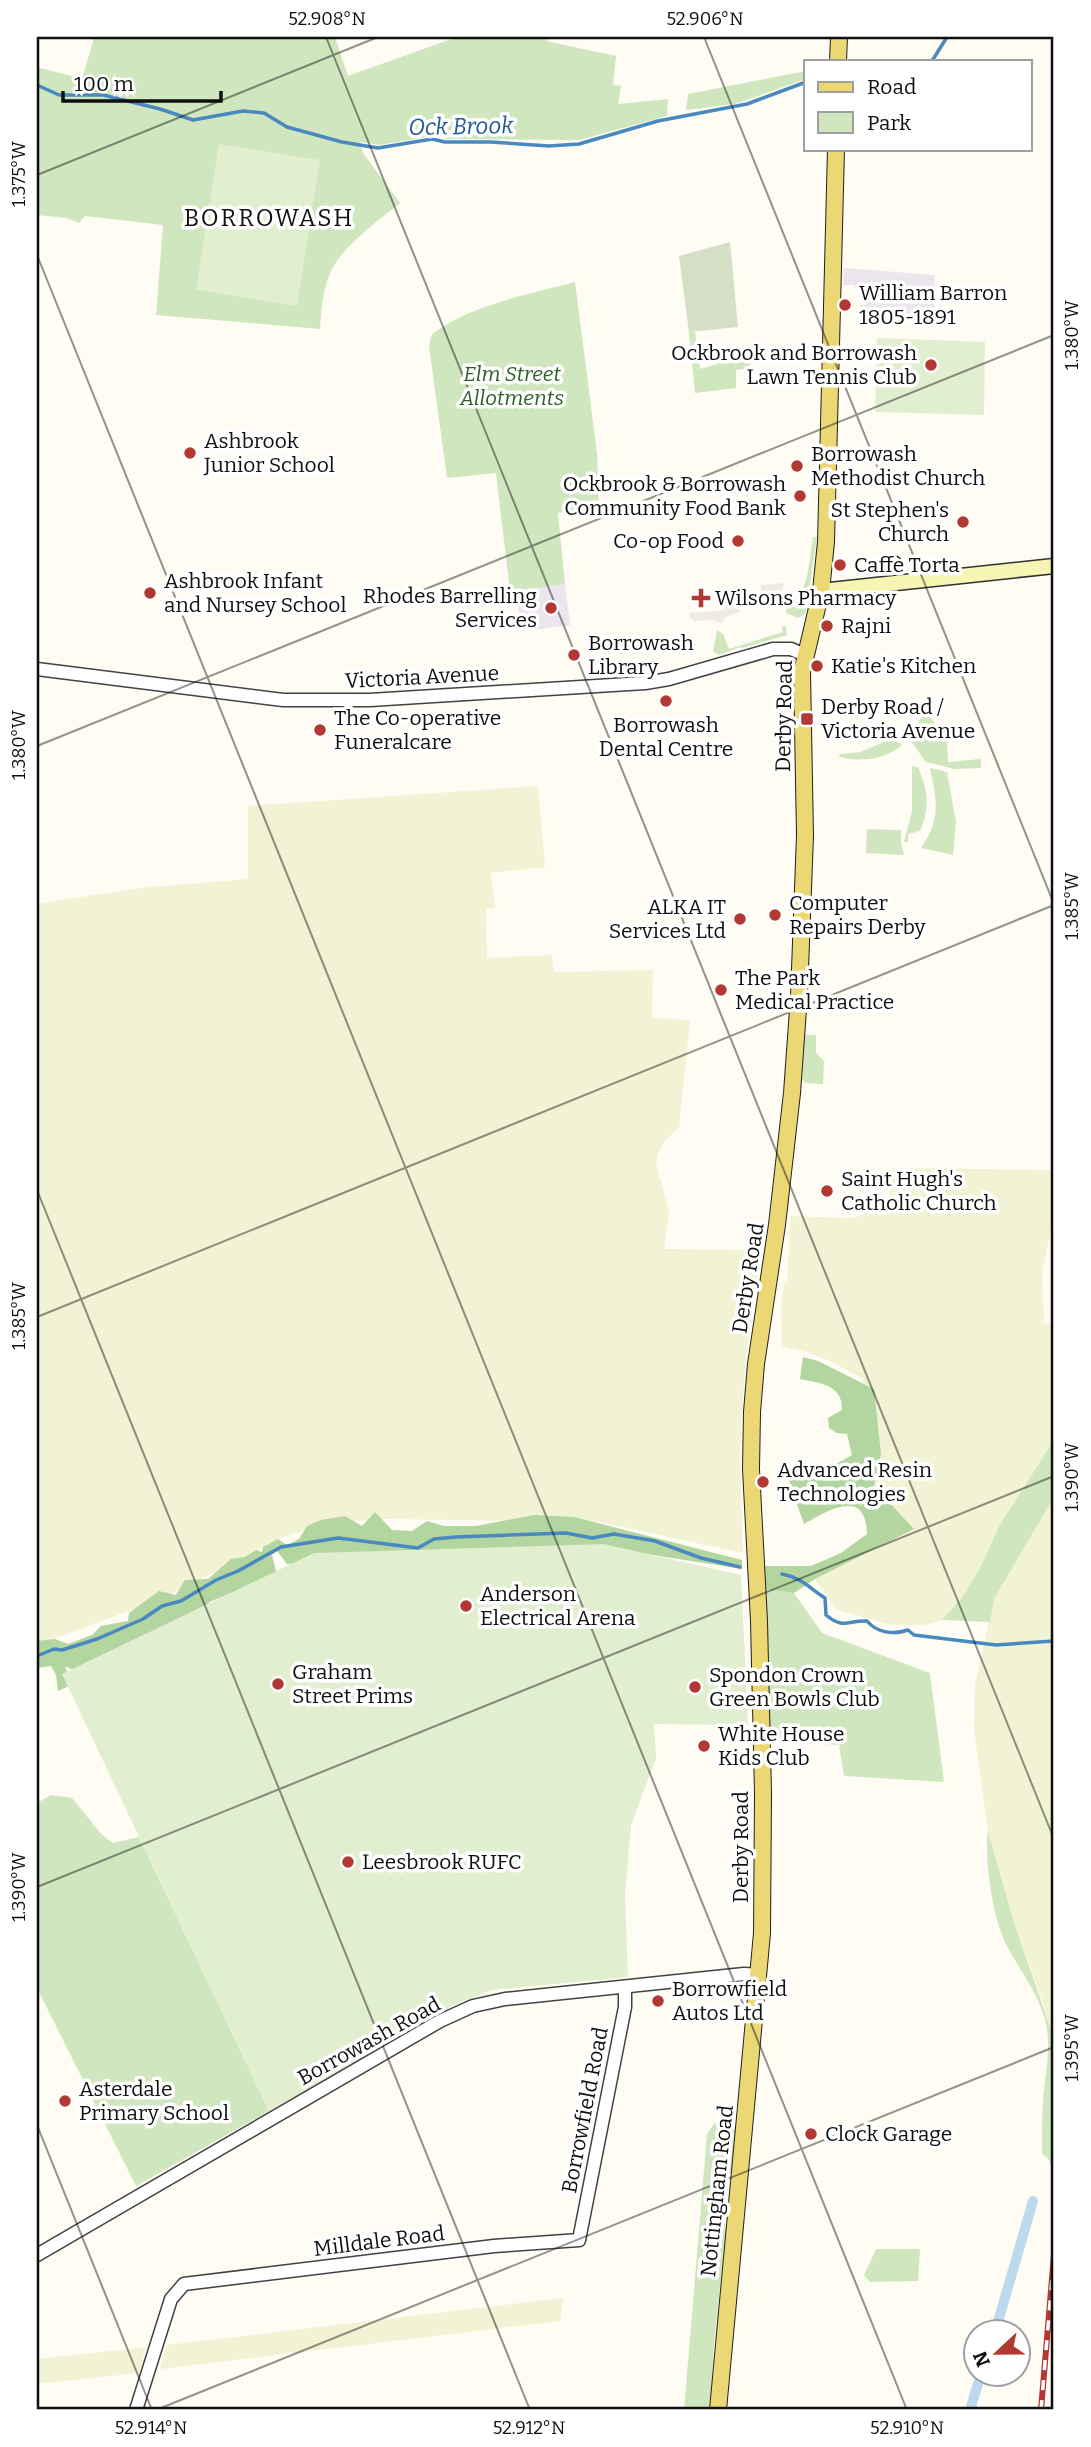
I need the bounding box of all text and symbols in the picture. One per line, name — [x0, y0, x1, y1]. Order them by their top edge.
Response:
text: 52.908°N — [288, 8, 366, 30]
text: 52.906°N — [667, 8, 743, 30]
scale bar — [63, 60, 220, 104]
legend — [804, 60, 1032, 150]
text: 100 m — [74, 71, 134, 97]
text: Road — [867, 74, 916, 100]
text: Park — [867, 110, 911, 136]
water label: Ock Brook — [408, 111, 514, 141]
text: 1.375°W — [8, 141, 30, 207]
district label: BORROWASH — [184, 204, 354, 232]
place label: William Barron 1805-1891 — [859, 280, 1007, 330]
marker: William Barron 1805-1891 — [837, 297, 853, 313]
text: 1.380°W — [1061, 300, 1083, 370]
place label: Ockbrook and Borrowash Lawn Tennis Club — [671, 340, 917, 390]
marker: Ockbrook and Borrowash Lawn Tennis Club — [923, 357, 939, 373]
park label: Elm Street Allotments — [459, 361, 564, 411]
place label: Ashbrook Junior School — [203, 428, 335, 478]
place label: Borrowash Methodist Church — [811, 441, 985, 491]
marker: Ashbrook Junior School — [182, 445, 198, 461]
marker: Borrowash Methodist Church — [789, 458, 805, 474]
place label: Ockbrook & Borrowash Community Food Bank — [563, 471, 786, 521]
marker: Ockbrook & Borrowash Community Food Bank — [792, 488, 808, 504]
place label: St Stephen's Church — [831, 497, 949, 547]
marker: St Stephen's Church — [955, 514, 971, 530]
place label: Co-op Food — [613, 528, 724, 554]
marker: Co-op Food — [730, 533, 746, 549]
place label: Caffè Torta — [854, 552, 960, 578]
marker: Caffè Torta — [832, 557, 848, 573]
place label: Ashbrook Infant and Nursey School — [164, 568, 346, 618]
place label: Rhodes Barrelling Services — [363, 583, 537, 633]
marker: Ashbrook Infant and Nursey School — [142, 585, 158, 601]
place label: Wilsons Pharmacy — [715, 585, 897, 611]
marker: Wilsons Pharmacy — [693, 590, 709, 606]
marker: Rhodes Barrelling Services — [543, 600, 559, 616]
place label: Rajni — [841, 613, 891, 639]
marker: Rajni — [819, 618, 835, 634]
place label: Borrowash Library — [588, 630, 694, 680]
marker: Borrowash Library — [566, 647, 582, 663]
place label: Katie's Kitchen — [831, 653, 976, 679]
marker: Katie's Kitchen — [809, 658, 825, 674]
street label: Victoria Avenue — [344, 660, 500, 694]
street label: Derby Road — [770, 660, 798, 772]
marker: Borrowash Dental Centre — [658, 693, 674, 709]
place label: Derby Road / Victoria Avenue — [821, 694, 975, 744]
place label: The Co-operative Funeralcare — [334, 705, 501, 755]
text: 1.380°W — [8, 710, 30, 780]
marker: Derby Road / Victoria Avenue — [799, 711, 815, 727]
place label: Borrowash Dental Centre — [599, 712, 733, 762]
marker: The Co-operative Funeralcare — [312, 722, 328, 738]
text: 1.385°W — [1061, 871, 1083, 940]
place label: Computer Repairs Derby — [789, 890, 926, 940]
place label: ALKA IT Services Ltd — [609, 894, 726, 944]
marker: Computer Repairs Derby — [767, 907, 783, 923]
marker: ALKA IT Services Ltd — [732, 911, 748, 927]
place label: The Park Medical Practice — [735, 965, 894, 1015]
marker: The Park Medical Practice — [713, 982, 729, 998]
place label: Saint Hugh's Catholic Church — [841, 1166, 997, 1216]
marker: Saint Hugh's Catholic Church — [819, 1183, 835, 1199]
street label: Derby Road — [726, 1221, 770, 1335]
text: 1.385°W — [8, 1281, 30, 1350]
text: 1.390°W — [1061, 1442, 1083, 1512]
place label: Advanced Resin Technologies — [777, 1457, 932, 1507]
marker: Advanced Resin Technologies — [755, 1474, 771, 1490]
place label: Anderson Electrical Arena — [480, 1581, 636, 1631]
marker: Anderson Electrical Arena — [458, 1598, 474, 1614]
place label: Graham Street Prims — [292, 1659, 413, 1709]
place label: Spondon Crown Green Bowls Club — [709, 1662, 880, 1712]
marker: Graham Street Prims — [270, 1676, 286, 1692]
marker: Spondon Crown Green Bowls Club — [687, 1679, 703, 1695]
place label: White House Kids Club — [718, 1721, 845, 1771]
marker: White House Kids Club — [696, 1738, 712, 1754]
street label: Derby Road — [728, 1791, 754, 1903]
place label: Leesbrook RUFC — [362, 1849, 522, 1875]
text: 1.390°W — [8, 1852, 30, 1922]
marker: Leesbrook RUFC — [340, 1854, 356, 1870]
place label: Borrowfield Autos Ltd — [672, 1976, 787, 2026]
street label: Borrowash Road — [293, 1991, 445, 2091]
marker: Borrowfield Autos Ltd — [650, 1993, 666, 2009]
text: 1.395°W — [1061, 2014, 1083, 2082]
street label: Borrowfield Road — [556, 2025, 614, 2195]
place label: Asterdale Primary School — [79, 2076, 229, 2126]
marker: Asterdale Primary School — [57, 2093, 73, 2109]
street label: Nottingham Road — [695, 2104, 739, 2278]
place label: Clock Garage — [825, 2121, 952, 2147]
marker: Clock Garage — [803, 2126, 819, 2142]
street label: Milldale Road — [312, 2220, 446, 2262]
north arrow — [962, 2318, 1032, 2388]
text: N — [968, 2348, 995, 2370]
text: 52.914°N — [115, 2417, 187, 2439]
text: 52.912°N — [493, 2417, 565, 2439]
text: 52.910°N — [870, 2417, 944, 2439]

